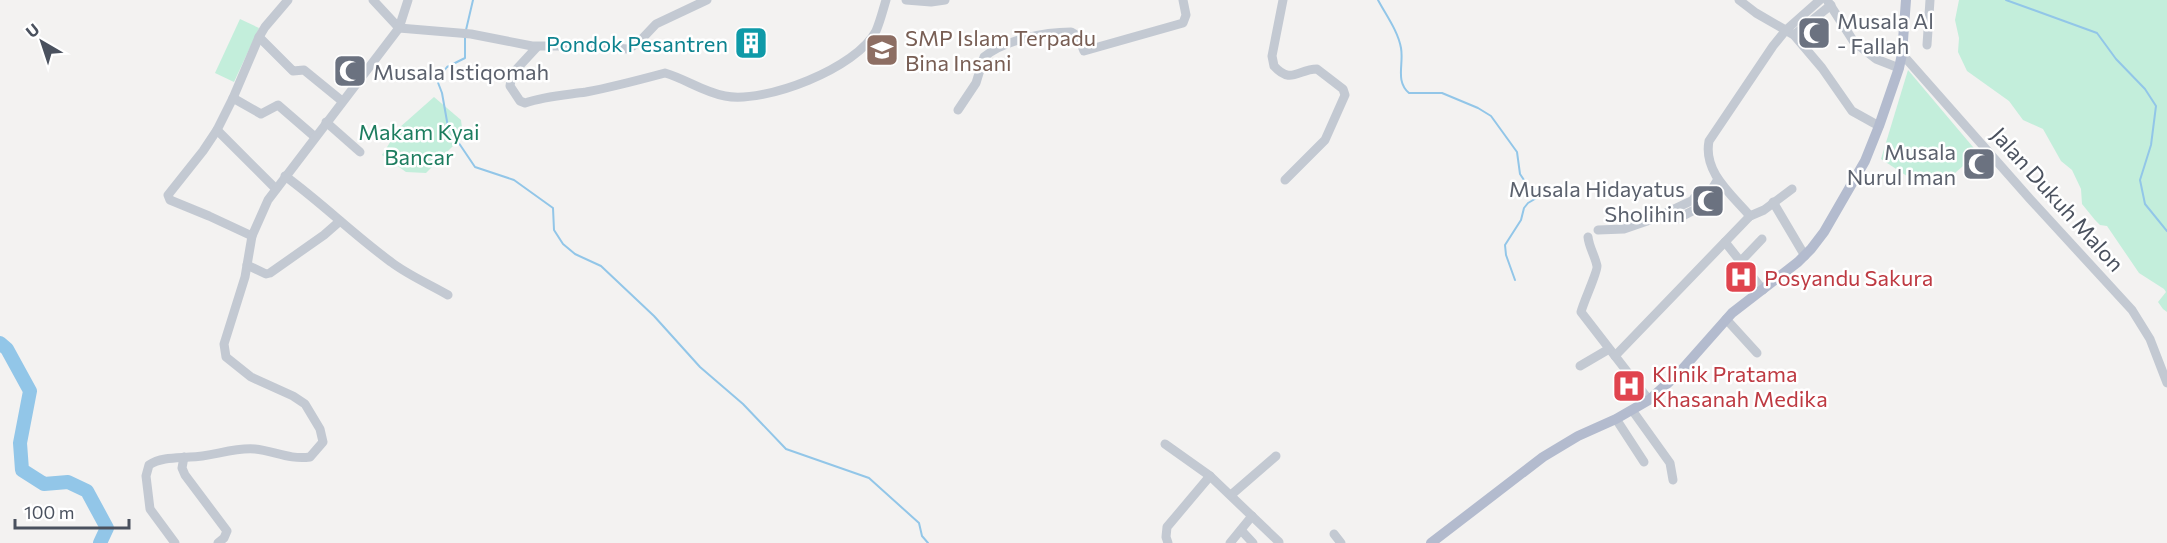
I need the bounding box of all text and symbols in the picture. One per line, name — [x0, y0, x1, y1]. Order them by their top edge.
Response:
place label: Musala Al - Fallah — [1837, 7, 1934, 59]
north arrow — [12, 12, 72, 72]
mosque icon: Musala Al - Fallah — [1796, 15, 1832, 51]
text: U — [22, 19, 43, 41]
place label: SMP Islam Terpadu Bina Insani — [905, 24, 1096, 76]
building icon: Pondok Pesantren — [733, 25, 769, 61]
place label: Pondok Pesantren — [546, 30, 728, 57]
school or university icon: SMP Islam Terpadu Bina Insani — [864, 32, 900, 68]
mosque icon: Musala Istiqomah — [332, 53, 368, 89]
place label: Musala Istiqomah — [373, 58, 549, 85]
park label: Makam Kyai Bancar — [358, 118, 480, 170]
street label: Jalan Dukuh Malon — [1986, 121, 2130, 277]
place label: Musala Nurul Iman — [1847, 138, 1956, 190]
mosque icon: Musala Nurul Iman — [1961, 146, 1997, 182]
place label: Musala Hidayatus Sholihin — [1509, 175, 1685, 227]
mosque icon: Musala Hidayatus Sholihin — [1690, 183, 1726, 219]
hospital icon: Posyandu Sakura — [1723, 259, 1759, 295]
place label: Posyandu Sakura — [1764, 264, 1933, 291]
place label: Klinik Pratama Khasanah Medika — [1652, 360, 1828, 412]
hospital icon: Klinik Pratama Khasanah Medika — [1611, 368, 1647, 404]
scale bar — [15, 492, 129, 530]
text: 100 m — [24, 501, 74, 523]

